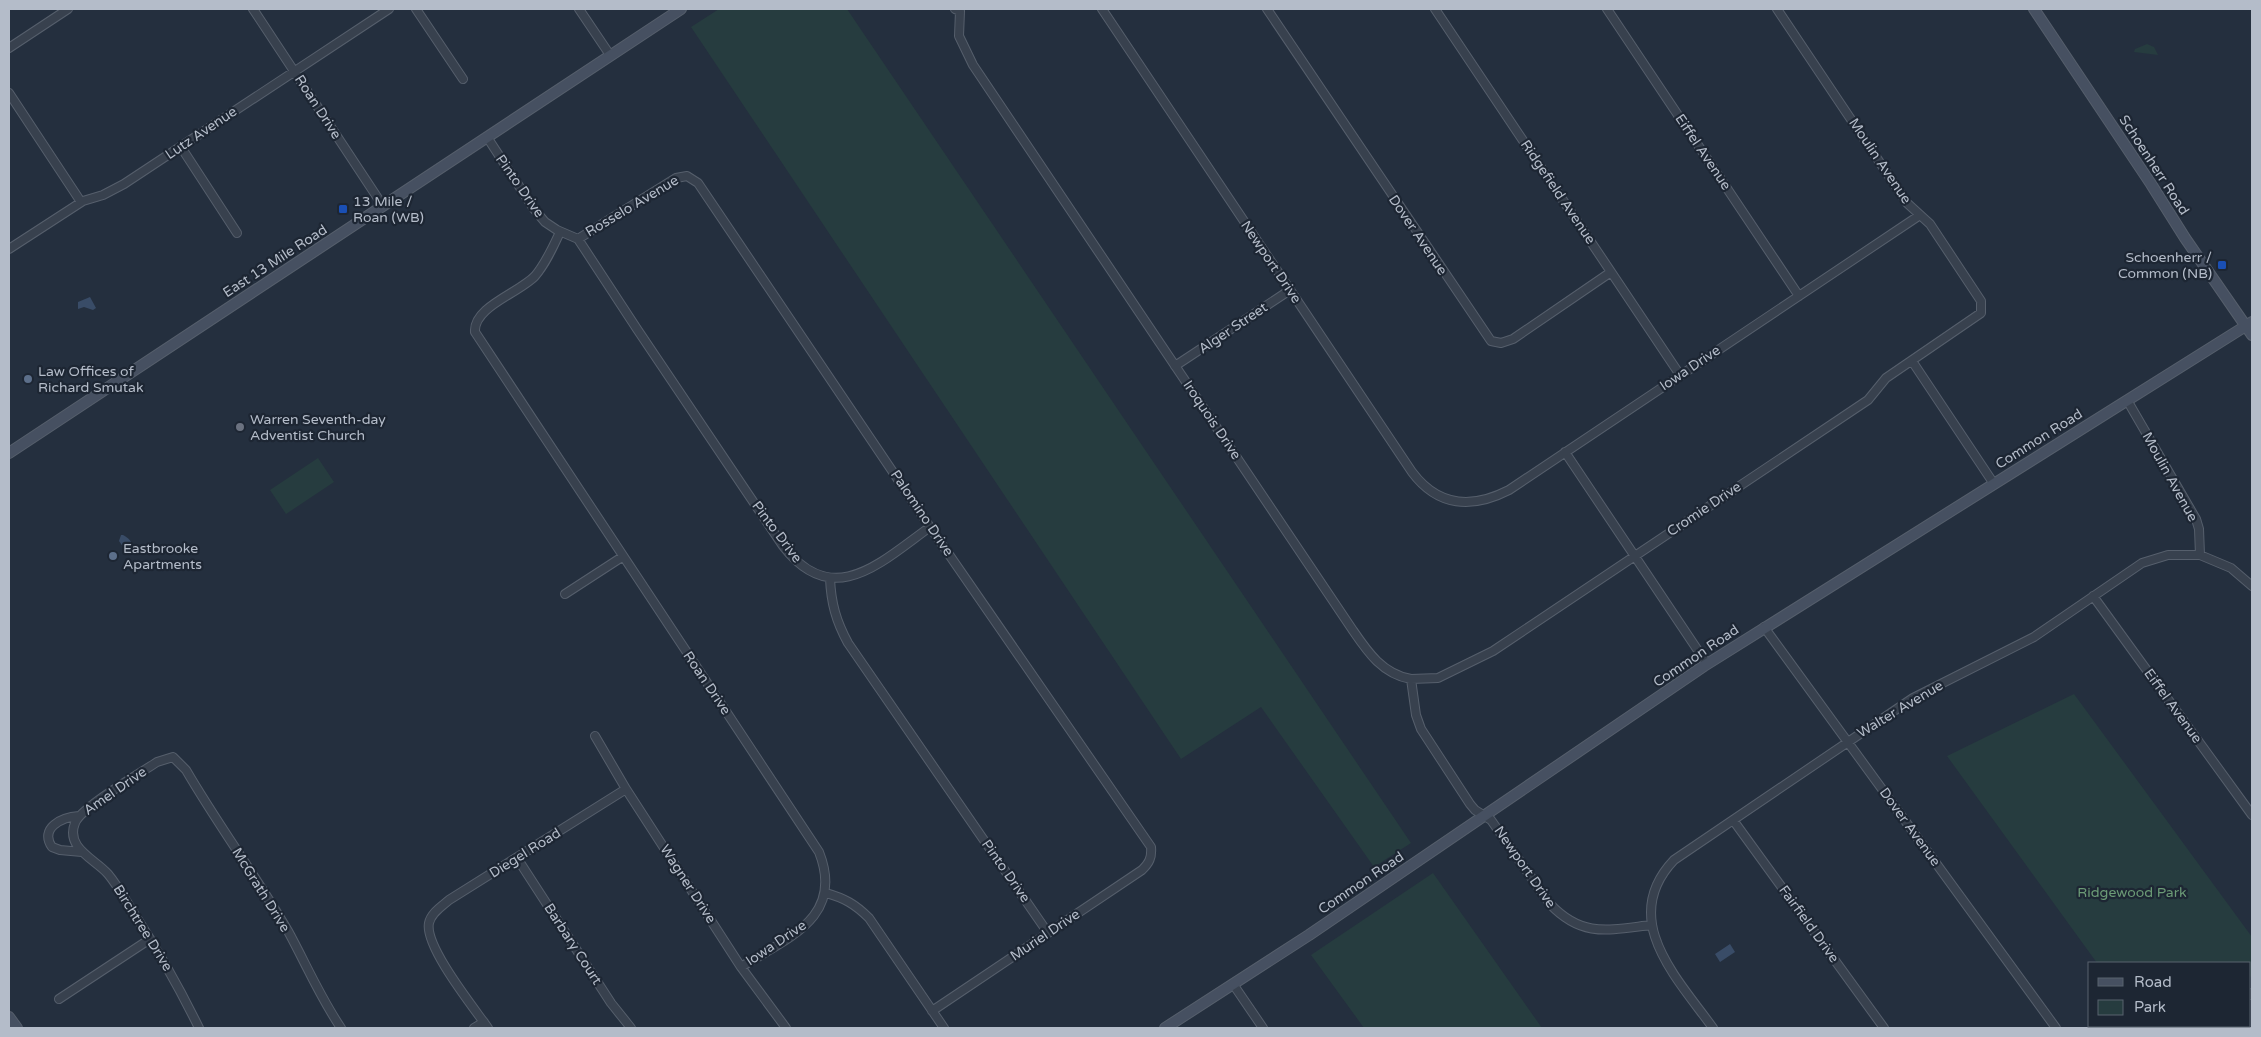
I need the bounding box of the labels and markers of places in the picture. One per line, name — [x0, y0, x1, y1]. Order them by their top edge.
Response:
place label: 13 Mile / Roan (WB) — [353, 193, 424, 226]
marker: 13 Mile / Roan (WB) — [337, 203, 349, 215]
place label: Schoenherr / Common (NB) — [2118, 249, 2212, 282]
marker: Schoenherr / Common (NB) — [2216, 259, 2228, 271]
place label: Law Offices of Richard Smutak — [38, 363, 144, 396]
marker: Law Offices of Richard Smutak — [22, 373, 34, 385]
place label: Warren Seventh-day Adventist Church — [250, 411, 386, 444]
marker: Warren Seventh-day Adventist Church — [234, 421, 246, 433]
place label: Eastbrooke Apartments — [123, 540, 202, 573]
marker: Eastbrooke Apartments — [107, 550, 119, 562]

